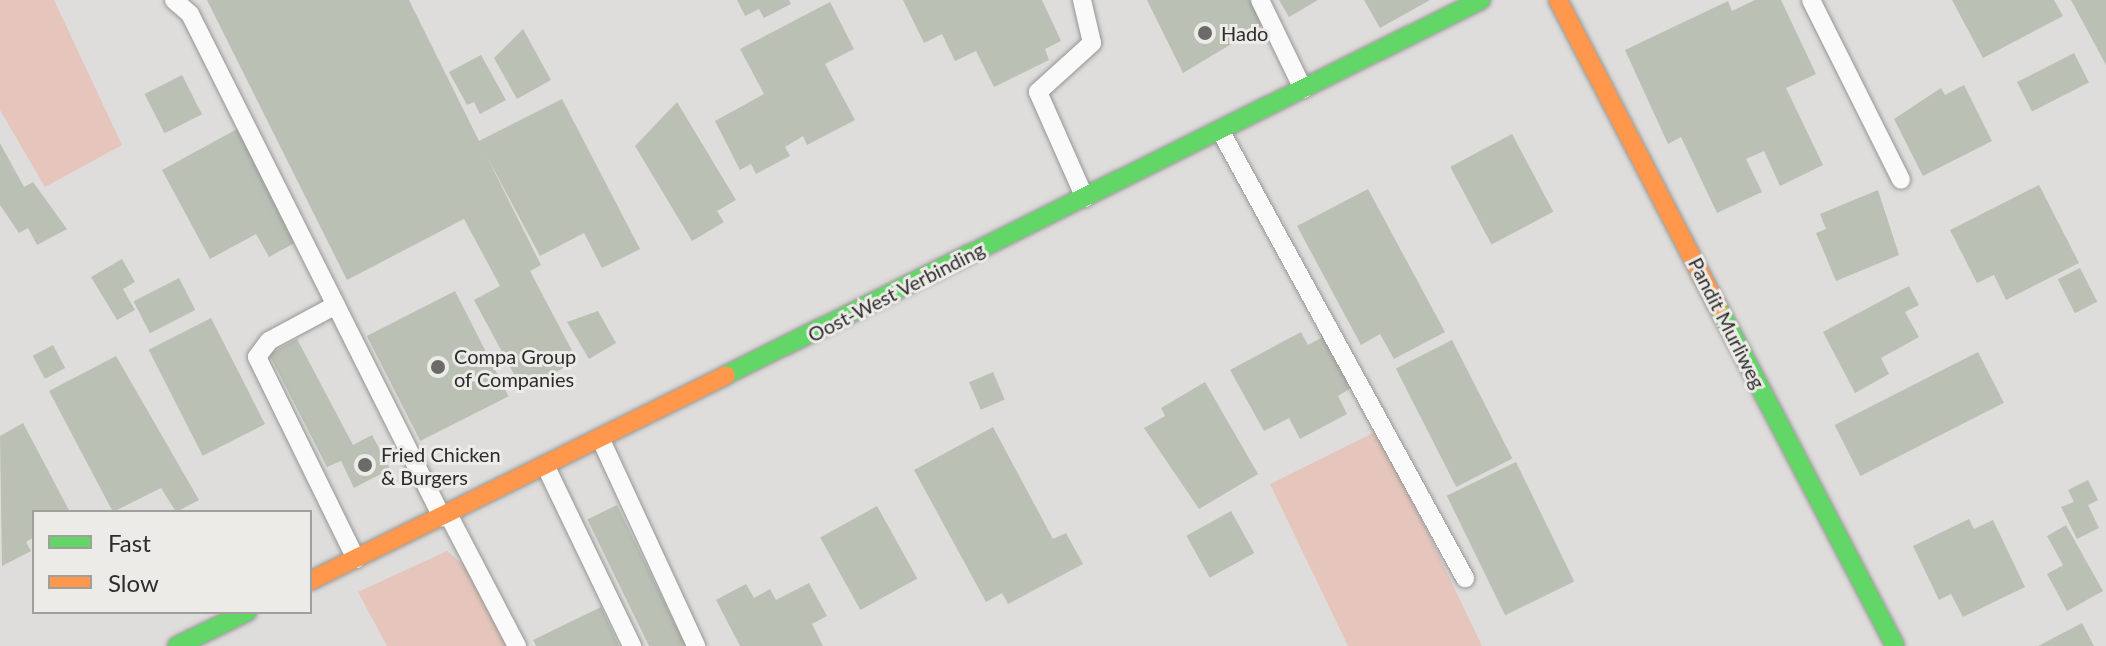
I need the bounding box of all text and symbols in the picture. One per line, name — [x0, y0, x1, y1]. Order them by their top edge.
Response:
place label: Hado — [1221, 21, 1268, 45]
marker: Hado — [1196, 24, 1214, 42]
street label: Oost-West Verbinding — [803, 237, 989, 347]
street label: Pandit Murliweg — [1684, 253, 1770, 393]
place label: Compa Group of Companies — [454, 344, 576, 391]
marker: Compa Group of Companies — [429, 358, 447, 376]
place label: Fried Chicken & Burgers — [381, 442, 501, 489]
marker: Fried Chicken & Burgers — [356, 456, 374, 474]
legend — [32, 510, 312, 614]
text: Fast — [108, 528, 151, 557]
text: Slow — [108, 568, 159, 597]

